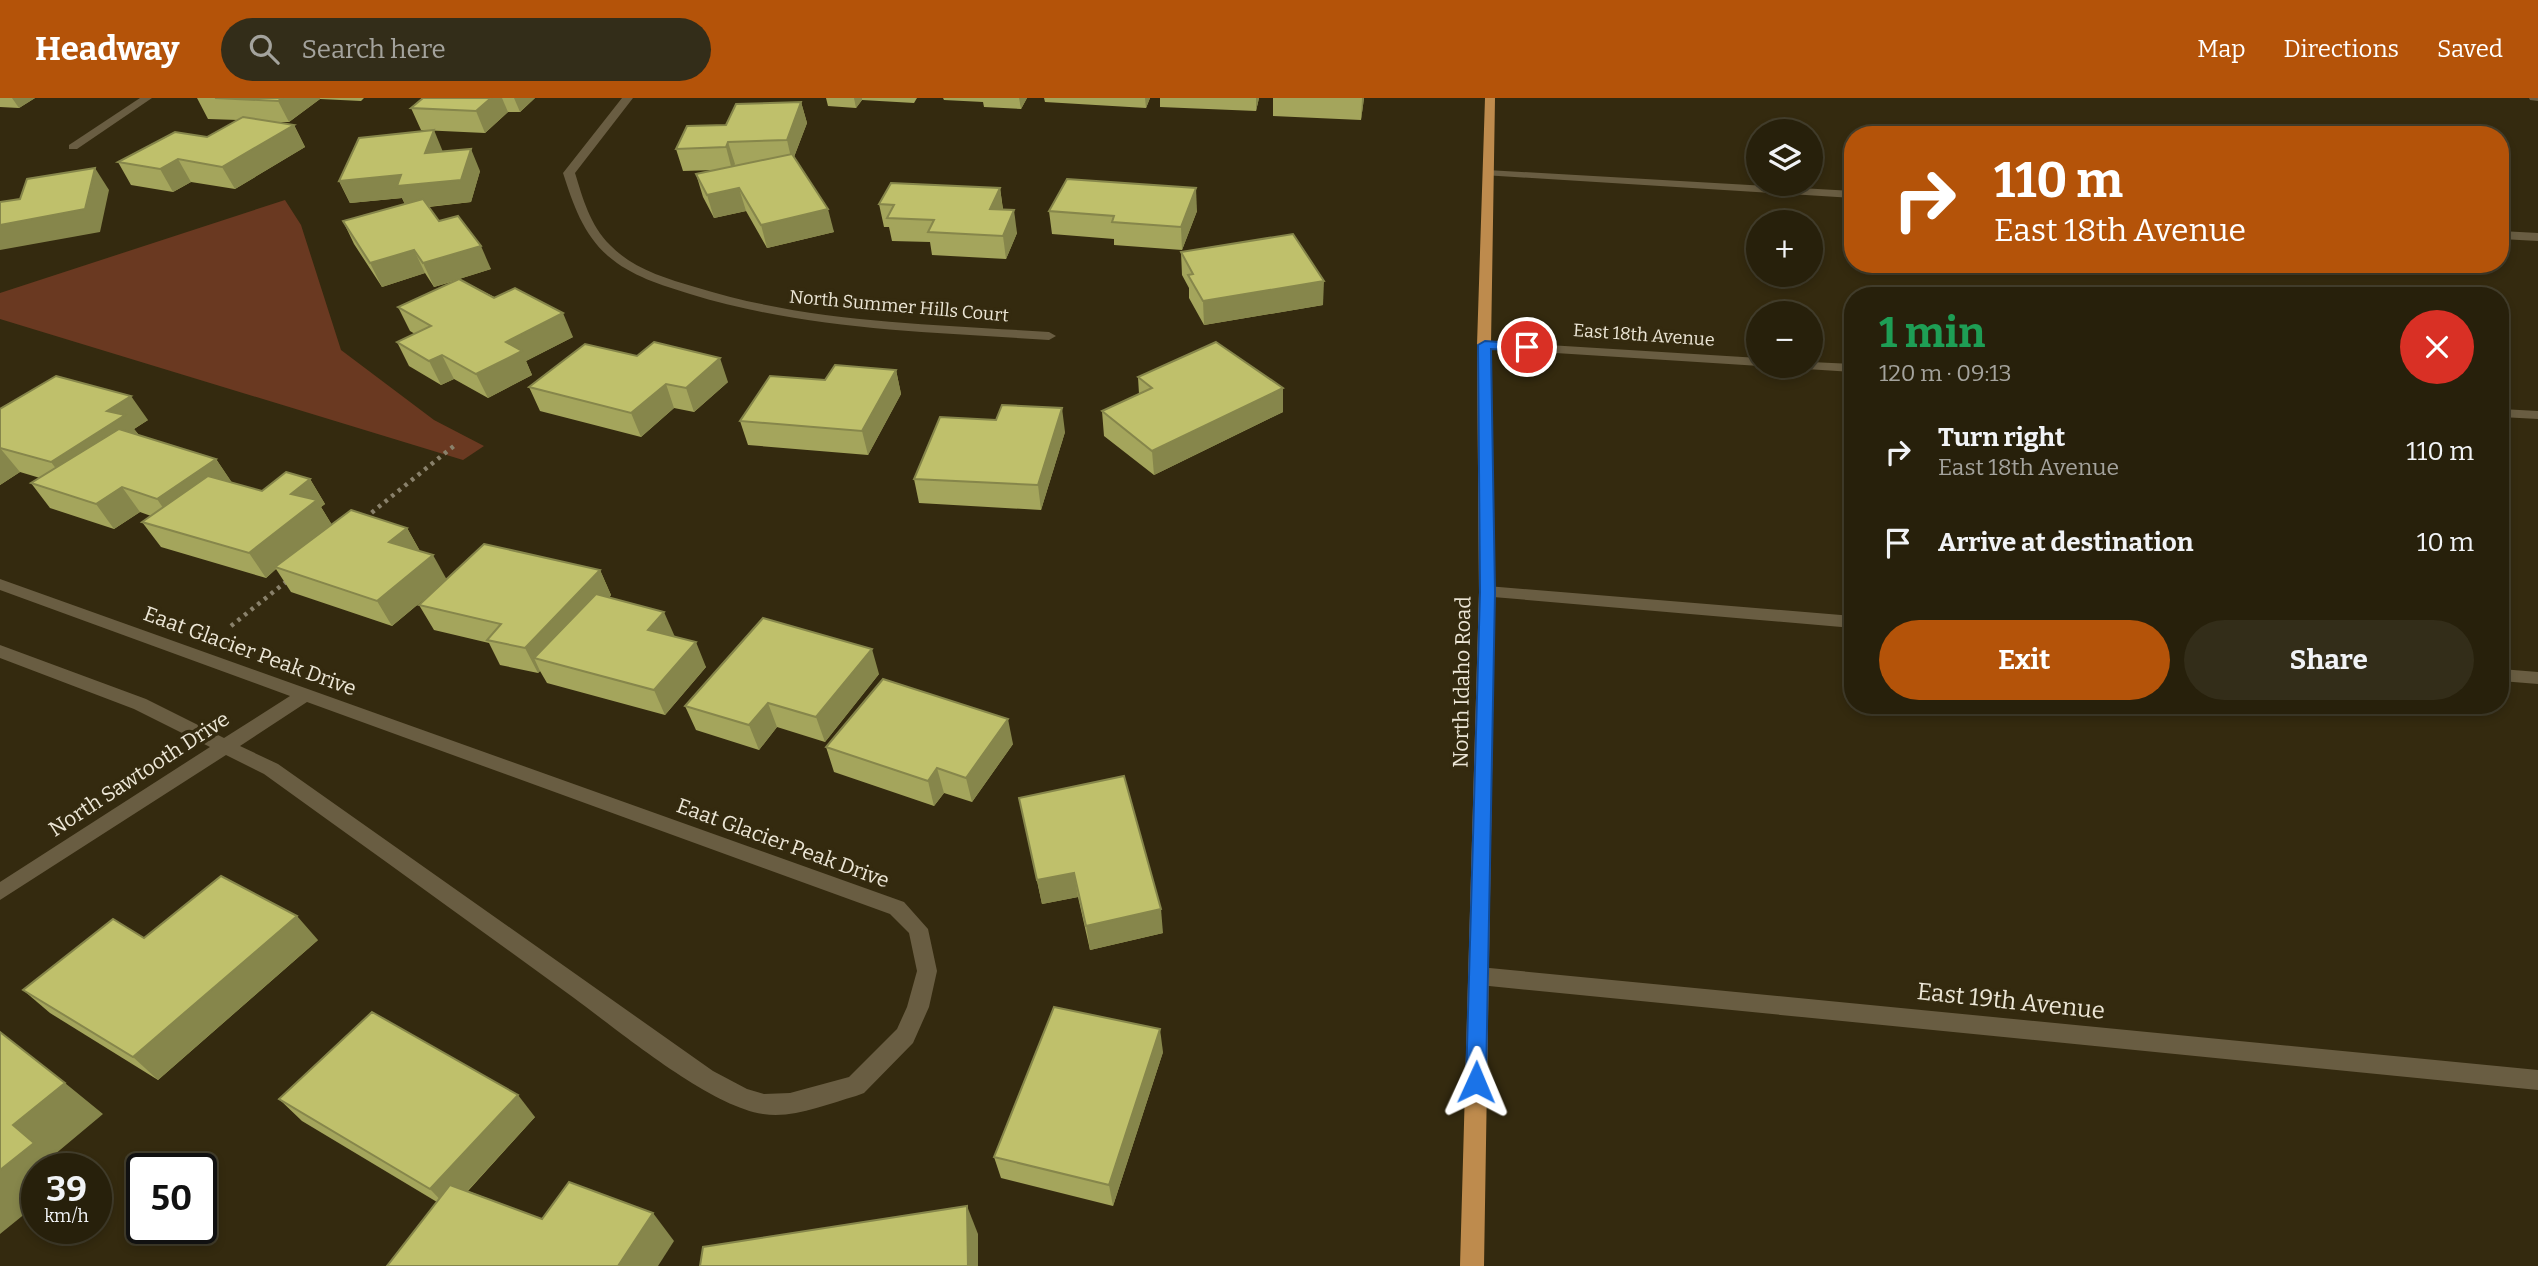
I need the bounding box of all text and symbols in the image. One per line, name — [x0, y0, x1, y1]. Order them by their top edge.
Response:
search box — [221, 18, 711, 81]
text: Headway — [35, 29, 179, 69]
icon: search — [245, 30, 283, 68]
text: Search here — [301, 34, 446, 65]
text: Map — [2197, 35, 2246, 63]
text: Directions — [2284, 35, 2399, 63]
text: Saved — [2437, 35, 2503, 63]
map controls — [1746, 119, 1823, 378]
button: layers — [1746, 119, 1823, 196]
text: 110 m — [1994, 151, 2123, 210]
icon: right — [1879, 154, 1970, 245]
button: + — [1746, 210, 1823, 287]
text: East 18th Avenue — [1994, 211, 2246, 249]
street label: North Summer Hills Court — [788, 285, 1010, 327]
button: − — [1746, 301, 1823, 378]
text: 1 min — [1879, 308, 1985, 358]
button: close — [2400, 310, 2474, 384]
pin — [1497, 317, 1557, 377]
street label: East 18th Avenue — [1573, 319, 1715, 351]
icon: arrive — [1508, 328, 1546, 366]
text: 120 m · 09:13 — [1879, 359, 2012, 387]
text: Turn right — [1938, 422, 2065, 453]
icon: right — [1879, 433, 1917, 471]
text: 110 m — [2406, 436, 2474, 467]
text: East 18th Avenue — [1938, 453, 2119, 481]
icon: arrive — [1879, 524, 1917, 562]
text: Arrive at destination — [1938, 527, 2193, 558]
text: 10 m — [2417, 527, 2474, 558]
street label: North Idaho Road — [1448, 596, 1476, 768]
street label: Eaat Glacier Peak Drive — [140, 600, 360, 702]
button: Exit — [1879, 620, 2170, 700]
button: Share — [2184, 620, 2474, 700]
street label: North Sawtooth Drive — [44, 706, 234, 842]
street label: Eaat Glacier Peak Drive — [673, 792, 893, 894]
street label: East 19th Avenue — [1916, 977, 2106, 1025]
position arrow — [1439, 1045, 1513, 1119]
speed limit sign: 50 — [126, 1153, 217, 1244]
text: 39 — [46, 1168, 87, 1210]
text: km/h — [44, 1205, 89, 1227]

